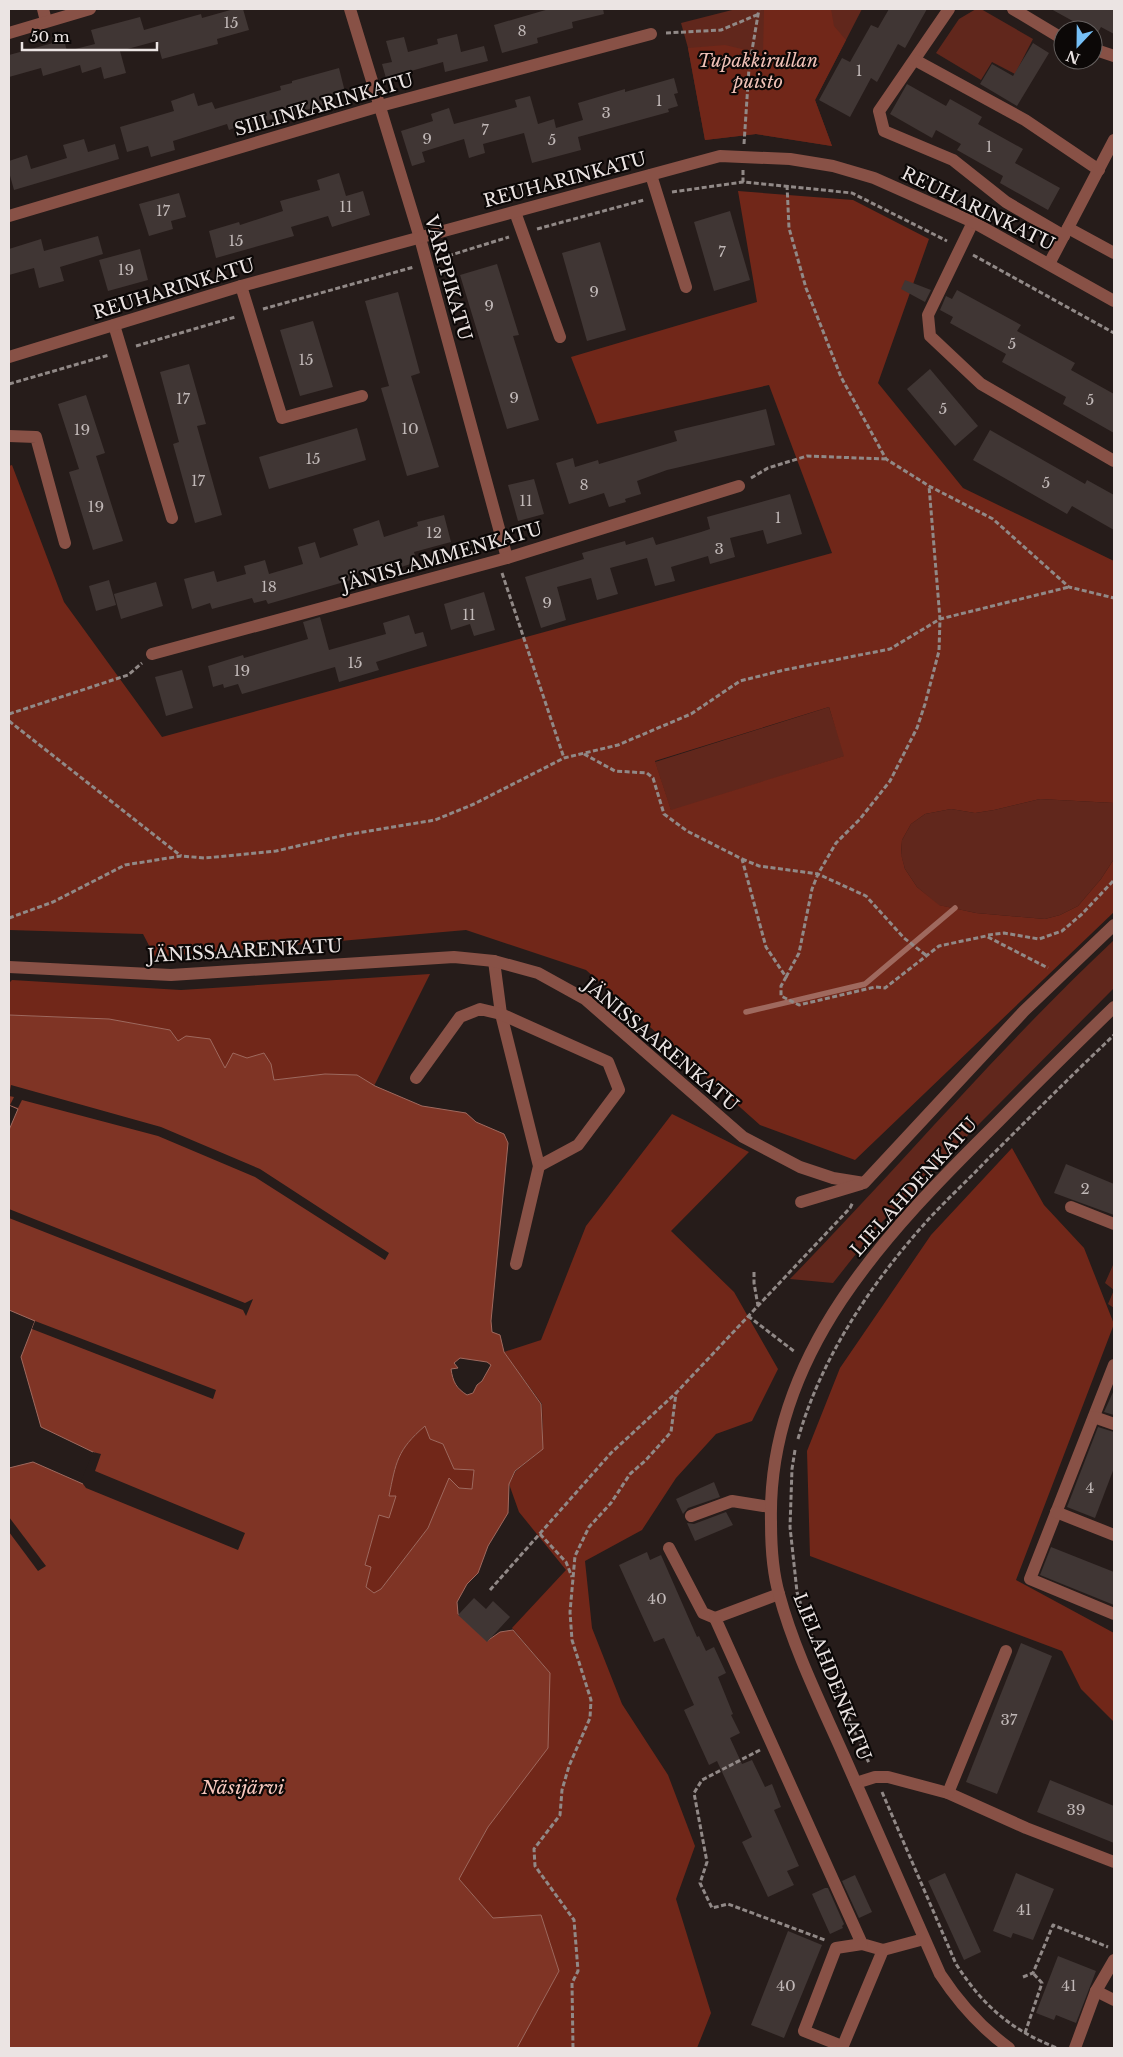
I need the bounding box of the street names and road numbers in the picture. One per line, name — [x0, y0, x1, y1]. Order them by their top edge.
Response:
street label: SIILINKARINKATU — [232, 69, 416, 141]
street label: REUHARINKATU — [481, 148, 649, 212]
street label: REUHARINKATU — [898, 162, 1058, 256]
street label: VARPPIKATU — [419, 212, 476, 343]
street label: REUHARINKATU — [91, 254, 257, 324]
street label: JÄNISLAMMENKATU — [337, 517, 545, 597]
street label: JÄNISSAARENKATU — [145, 934, 343, 967]
street label: JÄNISSAARENKATU — [578, 972, 744, 1116]
street label: LIELAHDENKATU — [846, 1113, 982, 1261]
street label: LIELAHDENKATU — [788, 1590, 876, 1764]

